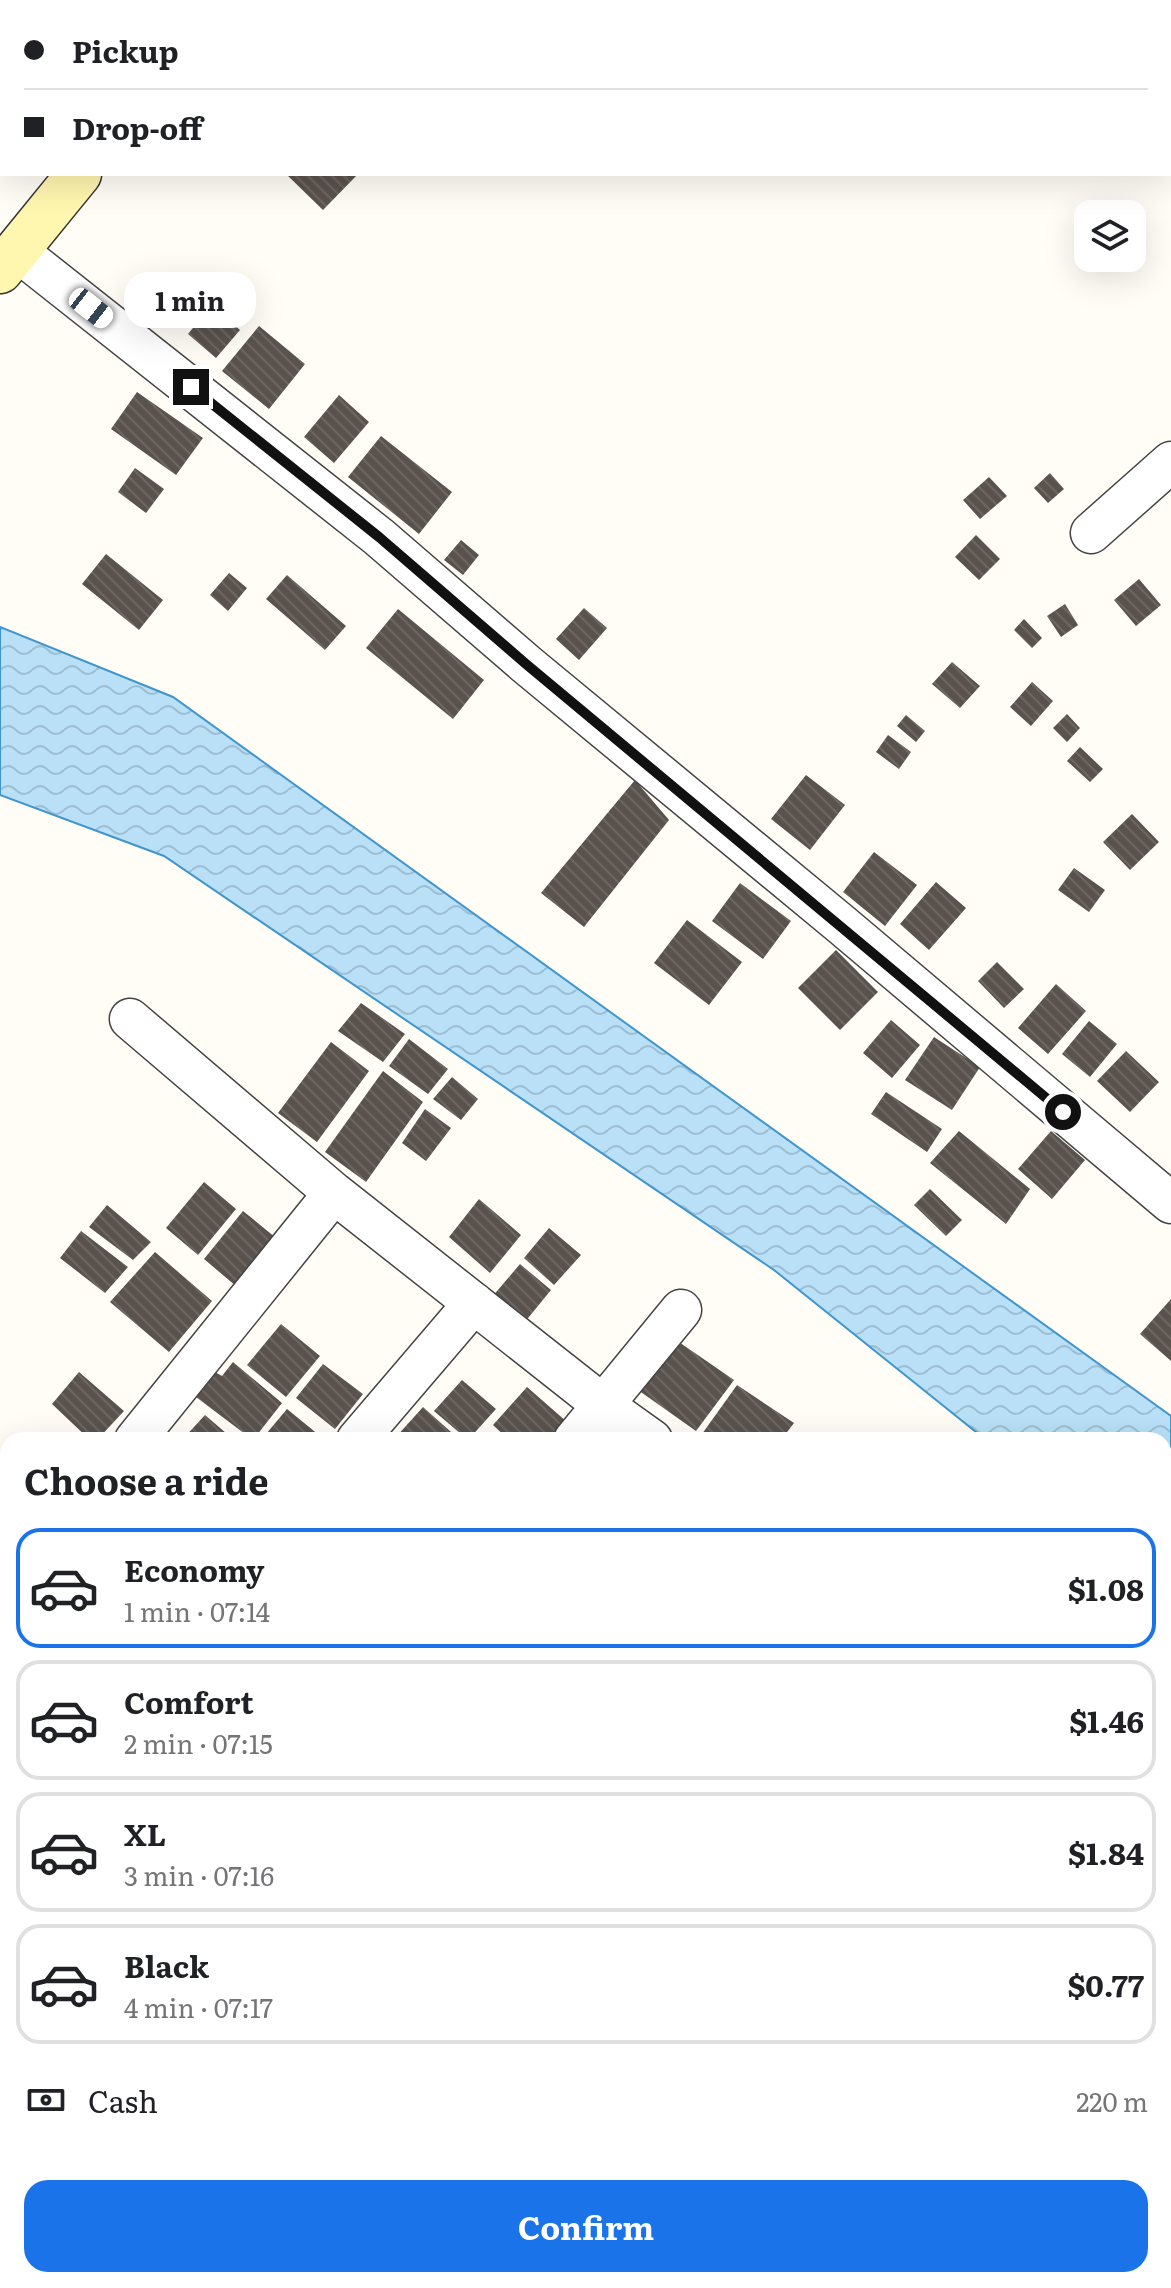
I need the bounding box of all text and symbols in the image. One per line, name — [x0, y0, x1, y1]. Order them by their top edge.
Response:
text: Pickup — [72, 28, 179, 72]
text: Drop-off — [72, 105, 202, 149]
map controls — [1074, 200, 1146, 272]
button: layers — [1074, 200, 1146, 272]
callout: 1 min — [125, 271, 257, 327]
text: 1 min — [155, 280, 225, 319]
car — [65, 284, 117, 332]
route end — [173, 369, 209, 405]
route start — [1045, 1094, 1081, 1130]
text: Choose a ride — [24, 1453, 269, 1506]
text: Economy — [124, 1547, 264, 1591]
icon: car — [28, 1552, 100, 1624]
text: $1.08 — [1068, 1566, 1144, 1610]
text: 1 min · 07:14 — [124, 1591, 270, 1630]
text: Comfort — [124, 1679, 254, 1723]
icon: car — [28, 1684, 100, 1756]
text: $1.46 — [1069, 1698, 1144, 1742]
text: 2 min · 07:15 — [124, 1723, 273, 1762]
text: XL — [124, 1811, 166, 1855]
icon: car — [28, 1816, 100, 1888]
text: $1.84 — [1068, 1830, 1144, 1874]
text: 3 min · 07:16 — [124, 1855, 274, 1894]
text: Black — [124, 1943, 209, 1987]
icon: car — [28, 1948, 100, 2020]
text: $0.77 — [1067, 1962, 1144, 2006]
text: 4 min · 07:17 — [124, 1987, 273, 2026]
icon: cash — [24, 2078, 68, 2122]
text: Cash — [88, 2078, 158, 2122]
text: 220 m — [1076, 2081, 1148, 2120]
button: Confirm — [24, 2180, 1148, 2272]

